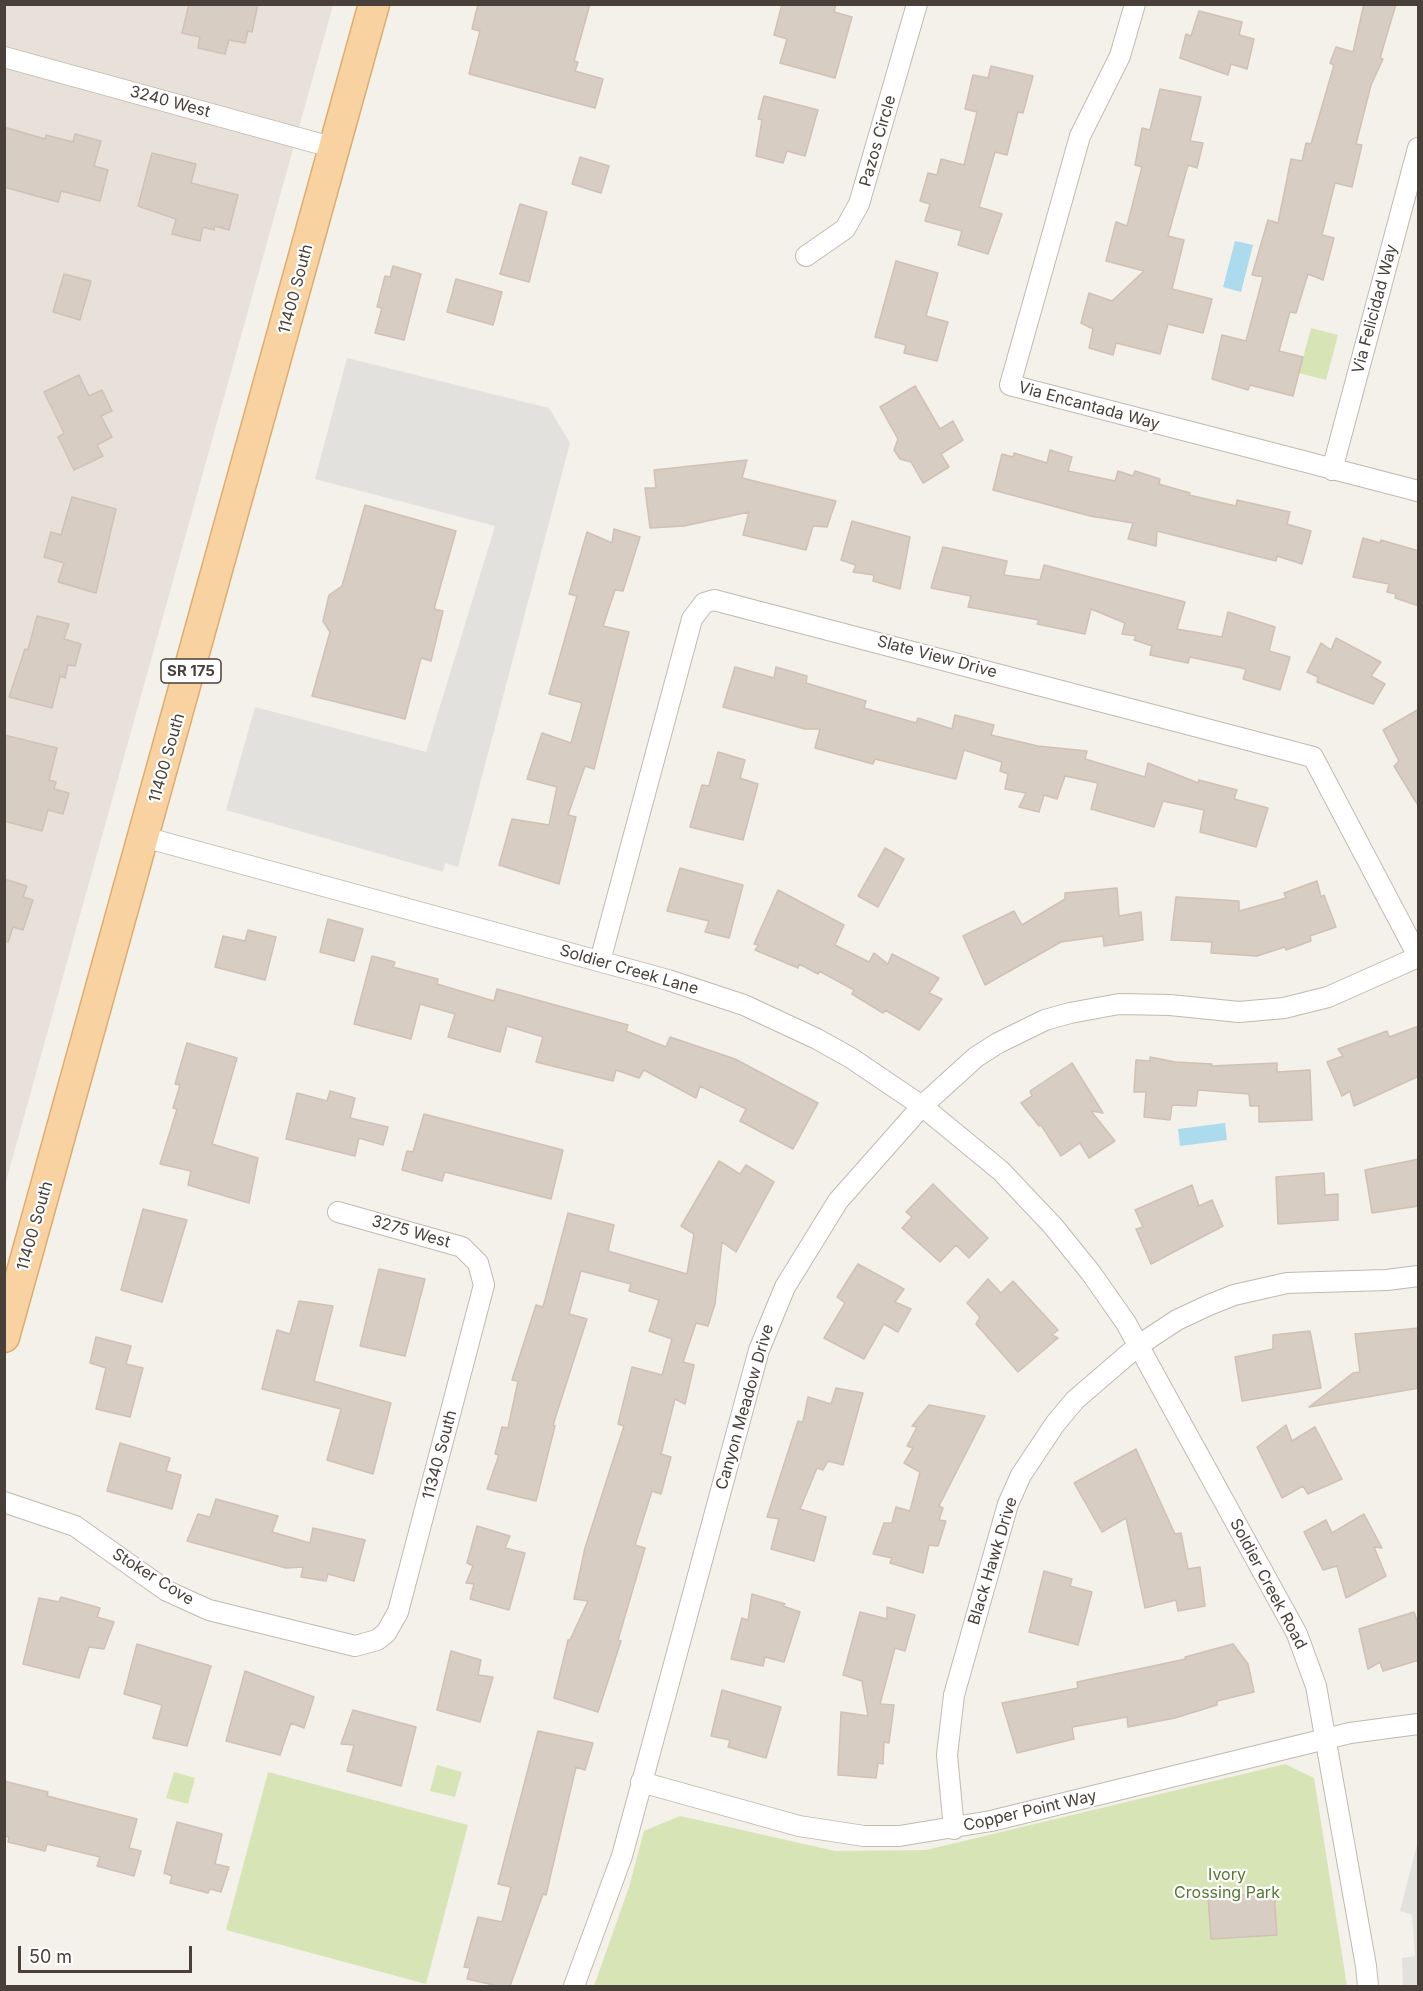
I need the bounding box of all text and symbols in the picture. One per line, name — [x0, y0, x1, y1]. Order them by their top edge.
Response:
street label: 3240 West — [128, 82, 212, 122]
street label: Pazos Circle — [856, 93, 900, 189]
street label: 11400 South — [275, 242, 317, 336]
street label: Via Felicidad Way — [1349, 242, 1401, 376]
street label: Via Encantada Way — [1016, 378, 1162, 434]
street label: Slate View Drive — [875, 632, 999, 682]
road number: SR 175 — [161, 659, 221, 683]
street label: 11400 South — [145, 711, 189, 805]
street label: Soldier Creek Lane — [557, 941, 701, 999]
street label: 11400 South — [13, 1179, 57, 1273]
street label: 3275 West — [370, 1212, 452, 1252]
street label: Canyon Meadow Drive — [712, 1322, 778, 1492]
street label: 11340 South — [419, 1408, 461, 1502]
street label: Black Hawk Drive — [964, 1495, 1022, 1627]
street label: Soldier Creek Road — [1225, 1515, 1311, 1653]
street label: Stoker Cove — [109, 1544, 197, 1610]
street label: Copper Point Way — [961, 1786, 1099, 1836]
park label: Ivory Crossing Park — [1174, 1865, 1280, 1903]
scale bar — [21, 1934, 195, 1972]
text: 50 m — [29, 1946, 72, 1967]

